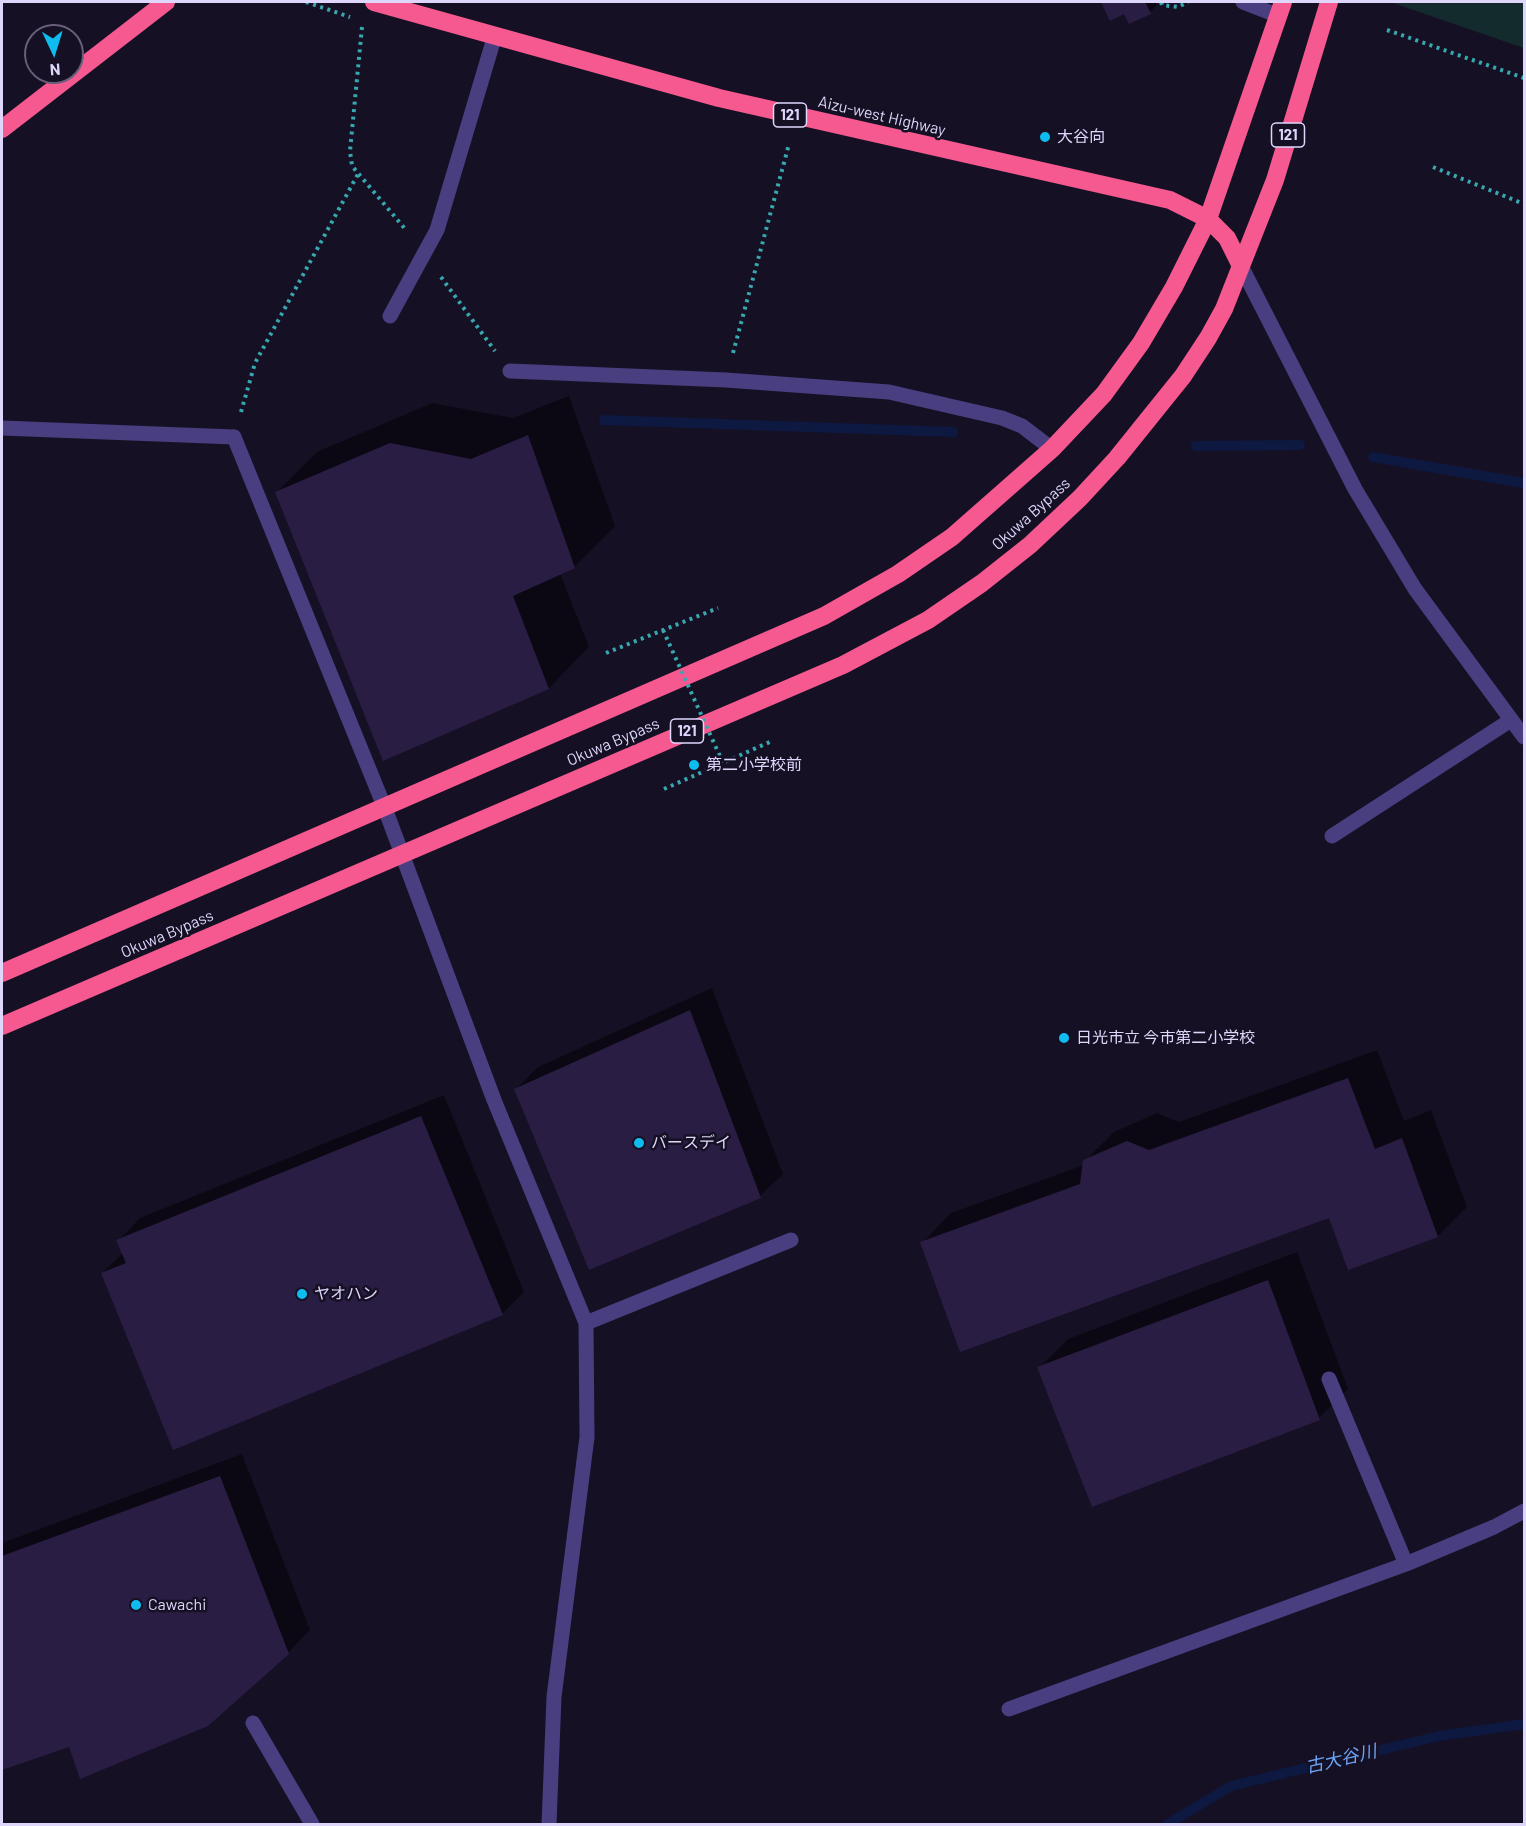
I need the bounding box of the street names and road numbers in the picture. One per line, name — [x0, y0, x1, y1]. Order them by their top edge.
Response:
street label: Aizu-west Highway — [816, 92, 948, 140]
road number: 121 — [774, 103, 806, 127]
road number: 121 — [1272, 123, 1304, 147]
street label: Okuwa Bypass — [988, 474, 1074, 554]
street label: Okuwa Bypass — [564, 714, 662, 770]
road number: 121 — [670, 719, 704, 743]
street label: Okuwa Bypass — [118, 906, 216, 962]

